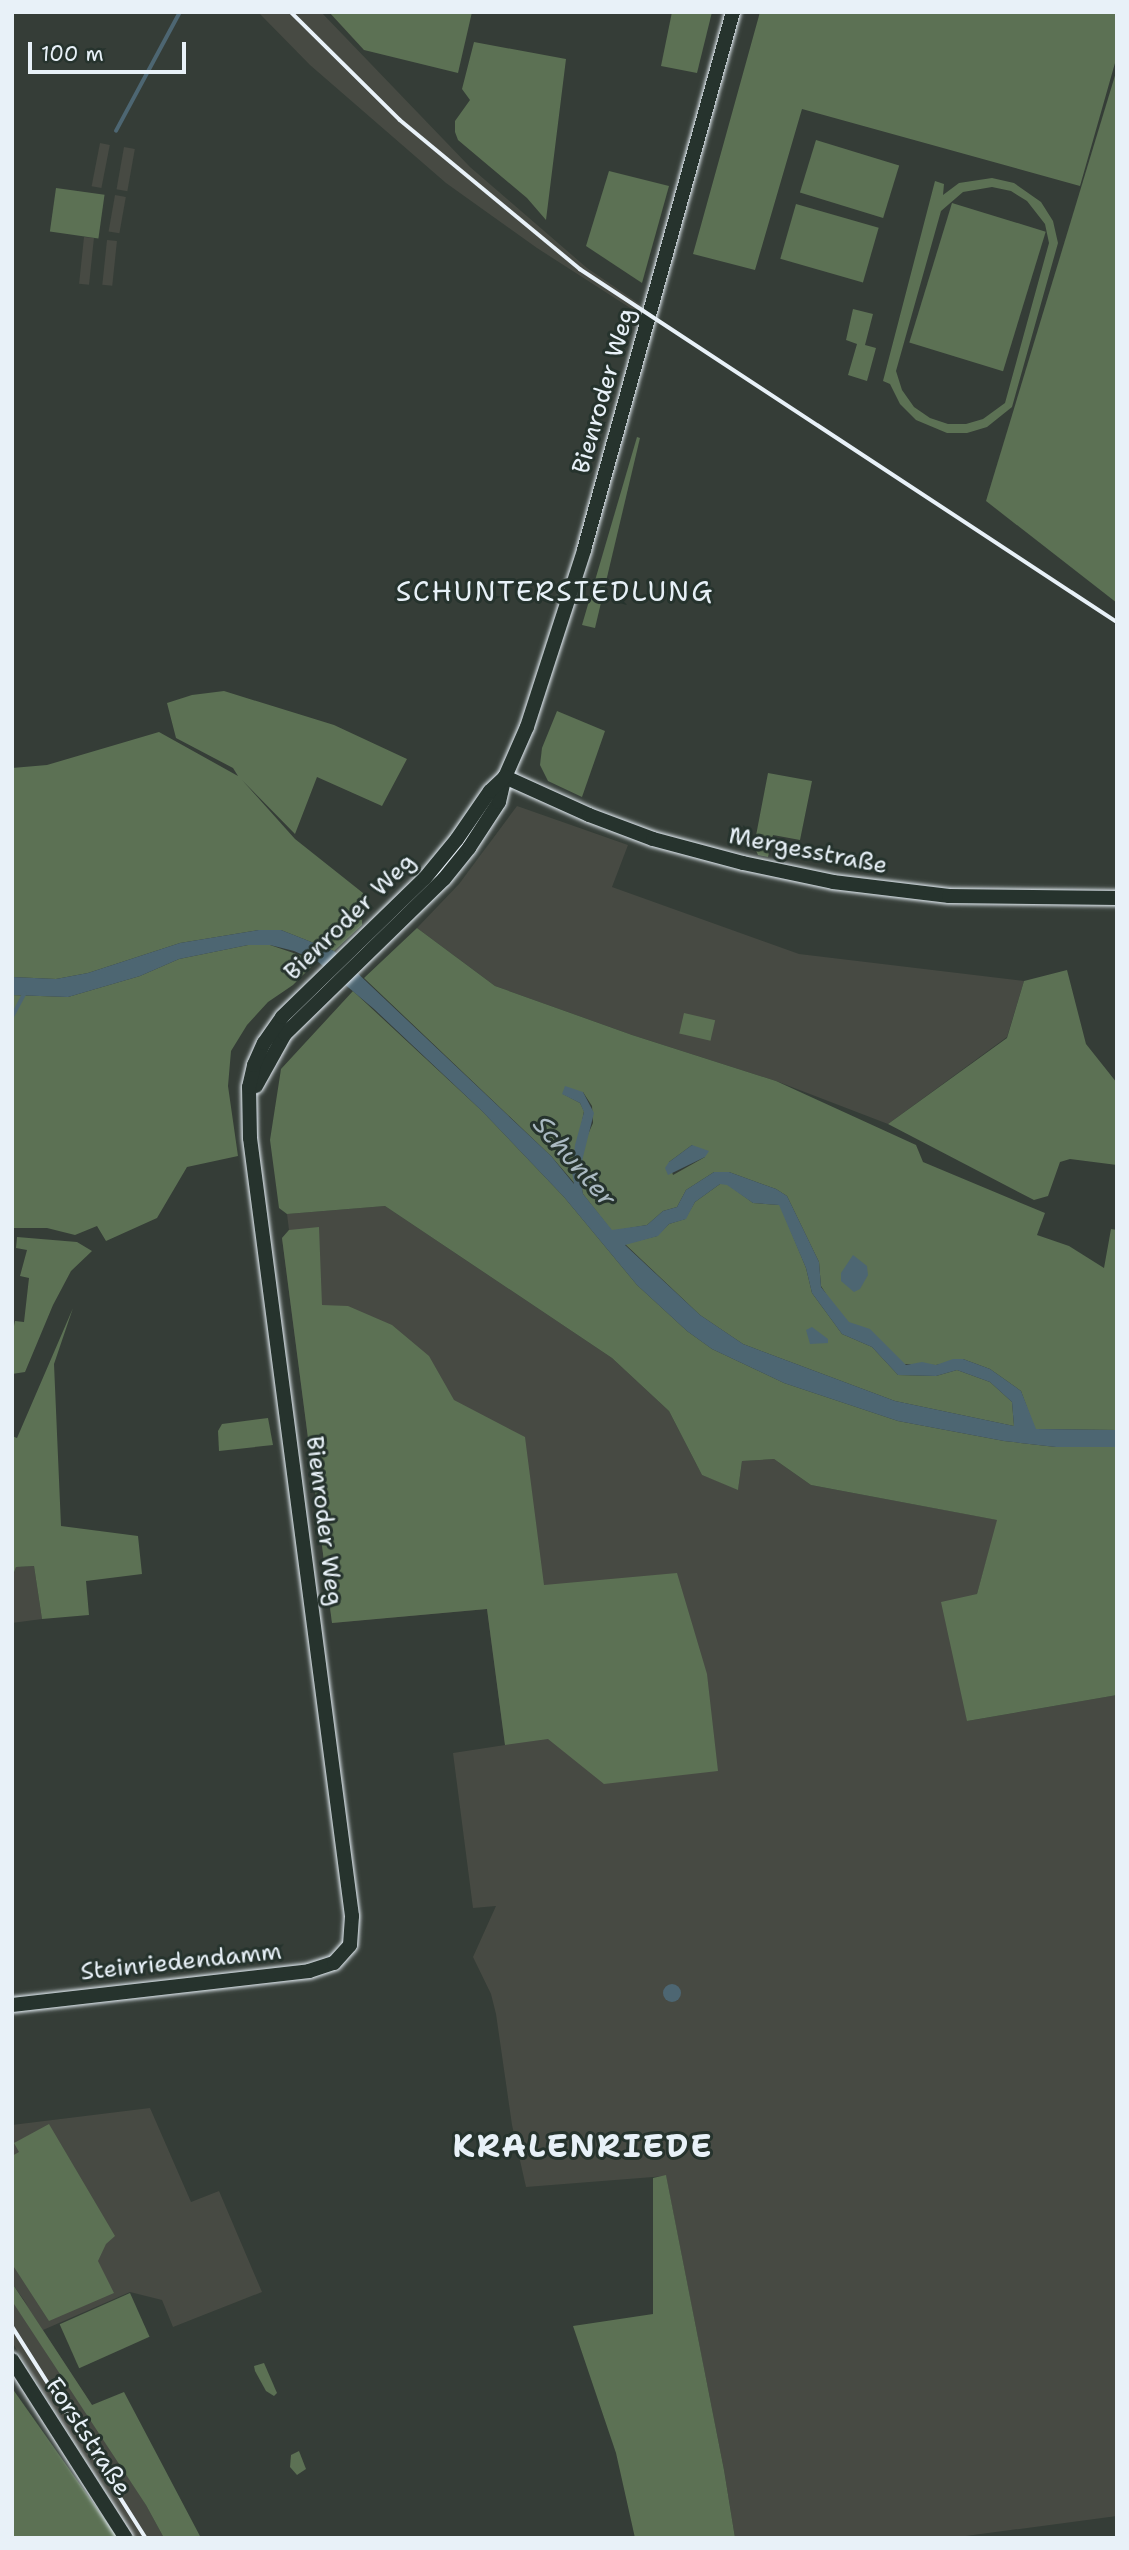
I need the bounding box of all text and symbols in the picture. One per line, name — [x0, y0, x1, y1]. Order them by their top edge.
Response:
scale bar — [32, 28, 189, 72]
text: 100 m — [41, 40, 104, 68]
street label: Bienroder Weg — [567, 305, 641, 477]
district label: SCHUNTERSIEDLUNG — [398, 574, 712, 608]
street label: Mergesstraße — [726, 822, 890, 880]
street label: Bienroder Weg — [279, 847, 421, 987]
water label: Schunter — [527, 1109, 623, 1213]
street label: Bienroder Weg — [299, 1434, 349, 1608]
street label: Steinriedendamm — [79, 1937, 283, 1987]
district label: KRALENRIEDE — [454, 2127, 712, 2165]
street label: Forststraße — [39, 2373, 137, 2501]

